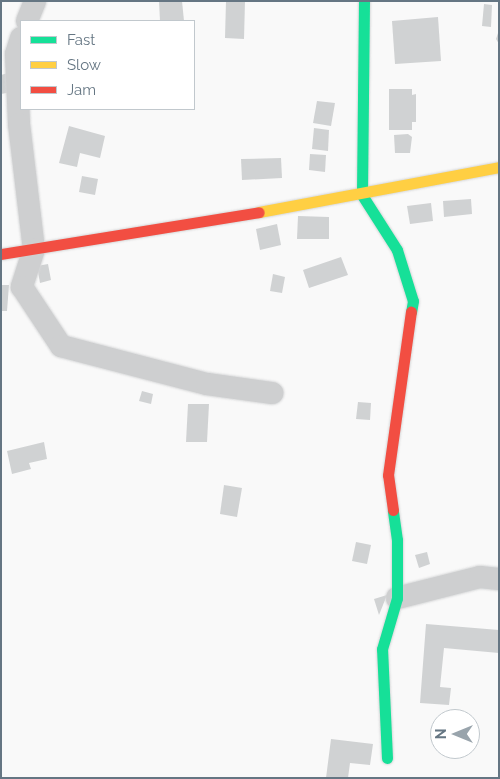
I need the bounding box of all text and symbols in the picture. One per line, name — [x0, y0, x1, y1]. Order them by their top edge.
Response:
legend — [20, 20, 195, 110]
text: Fast — [67, 31, 95, 49]
text: Slow — [67, 56, 101, 74]
text: Jam — [67, 81, 96, 99]
north arrow — [430, 709, 480, 759]
text: N — [433, 729, 449, 739]

